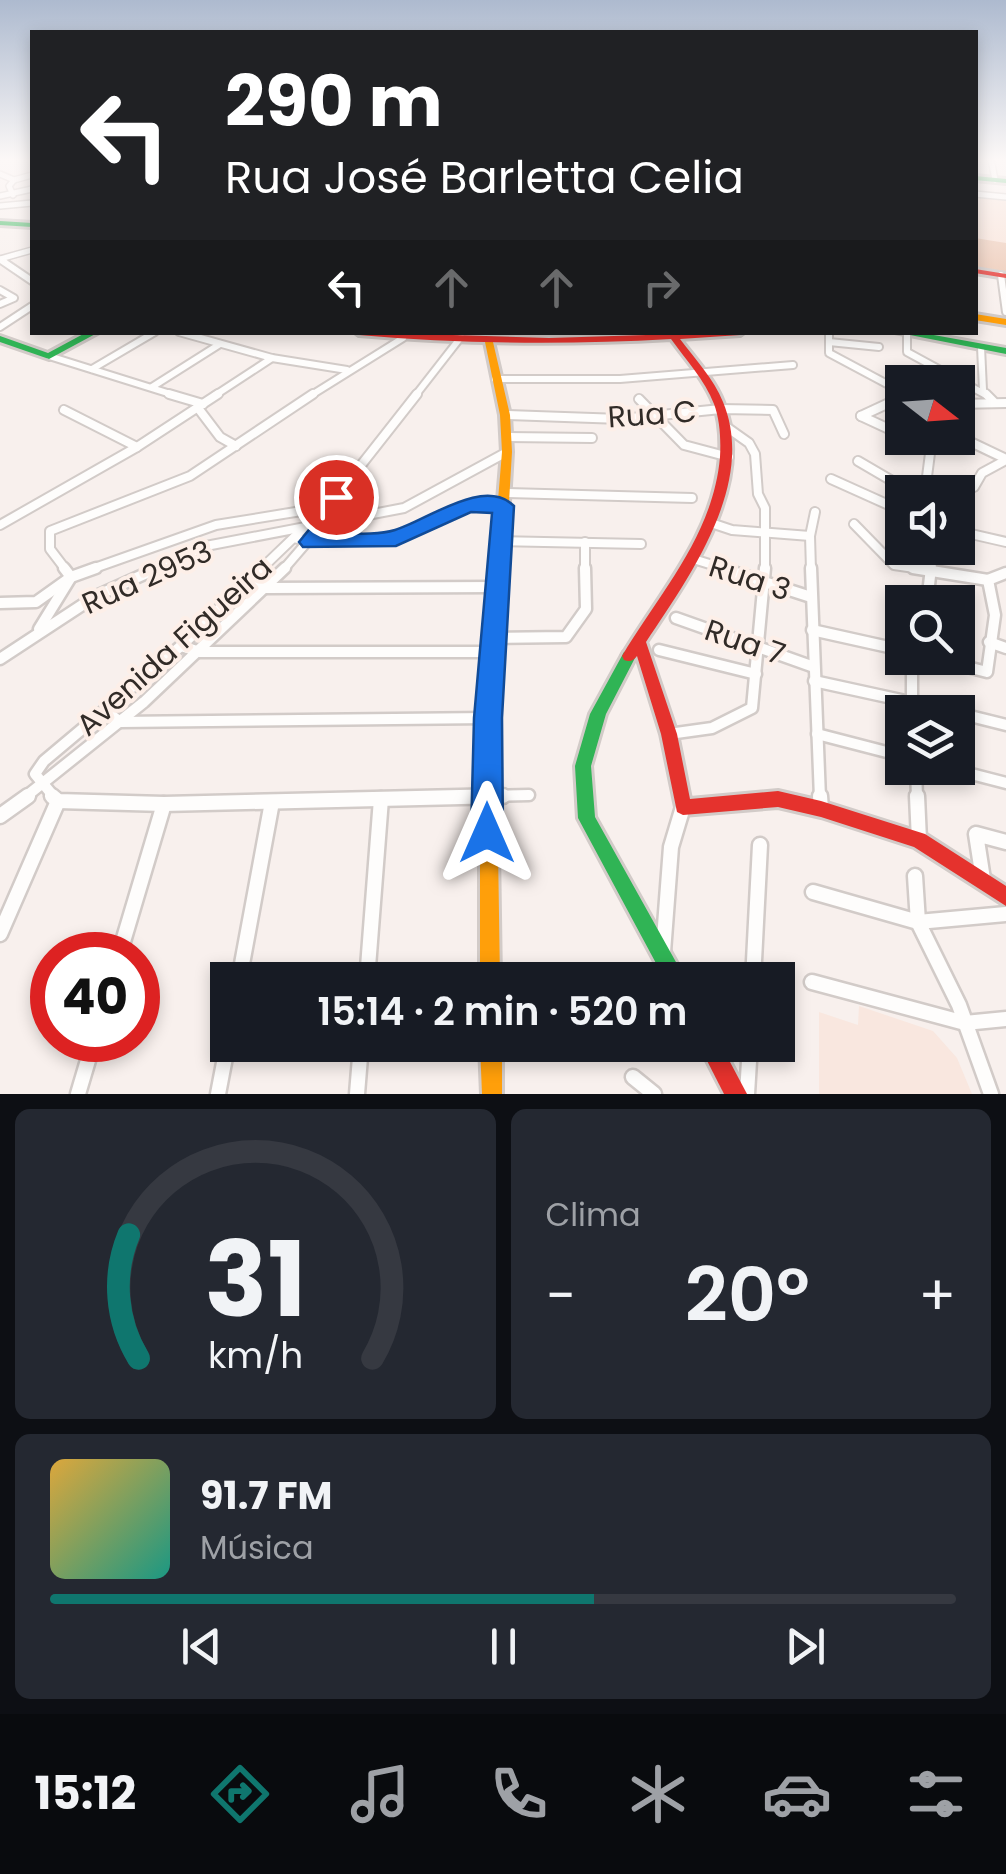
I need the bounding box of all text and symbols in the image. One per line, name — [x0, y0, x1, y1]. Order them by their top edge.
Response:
text: 290 m — [225, 52, 443, 151]
icon: left — [60, 70, 190, 200]
text: Rua José Barletta Celia — [225, 146, 744, 209]
icon: left — [319, 260, 374, 315]
icon: ahead — [424, 260, 479, 315]
icon: ahead — [529, 260, 584, 315]
icon: right — [634, 260, 689, 315]
north arrow — [885, 365, 975, 455]
map controls — [885, 365, 975, 785]
street label: Rua C — [606, 389, 698, 439]
pin — [294, 455, 379, 540]
icon: arrive — [309, 470, 364, 525]
button: sound — [885, 475, 975, 565]
street label: Rua 2953 — [75, 529, 219, 625]
street label: Rua 3 — [704, 545, 796, 611]
street label: Avenida Figueira — [67, 546, 281, 746]
button: search — [885, 585, 975, 675]
street label: Rua 7 — [699, 608, 791, 676]
button: layers — [885, 695, 975, 785]
position arrow — [435, 781, 539, 885]
speed limit sign: 40 — [30, 932, 160, 1062]
text: 15:14 · 2 min · 520 m — [318, 985, 687, 1038]
text: Clima — [546, 1192, 641, 1237]
text: 31 — [204, 1207, 306, 1352]
text: 20° — [685, 1242, 810, 1347]
text: − — [546, 1257, 576, 1334]
text: + — [918, 1257, 956, 1334]
text: km/h — [208, 1330, 303, 1381]
text: 91.7 FM — [200, 1469, 332, 1522]
text: Música — [200, 1525, 314, 1570]
icon: previous — [174, 1619, 229, 1674]
icon: pause — [476, 1619, 531, 1674]
icon: next — [778, 1619, 833, 1674]
icon: directions — [205, 1759, 275, 1829]
icon: music — [345, 1759, 415, 1829]
icon: phone — [484, 1759, 554, 1829]
icon: climate — [623, 1759, 693, 1829]
icon: car — [762, 1759, 832, 1829]
icon: filters — [901, 1759, 971, 1829]
text: 15:12 — [35, 1762, 136, 1825]

